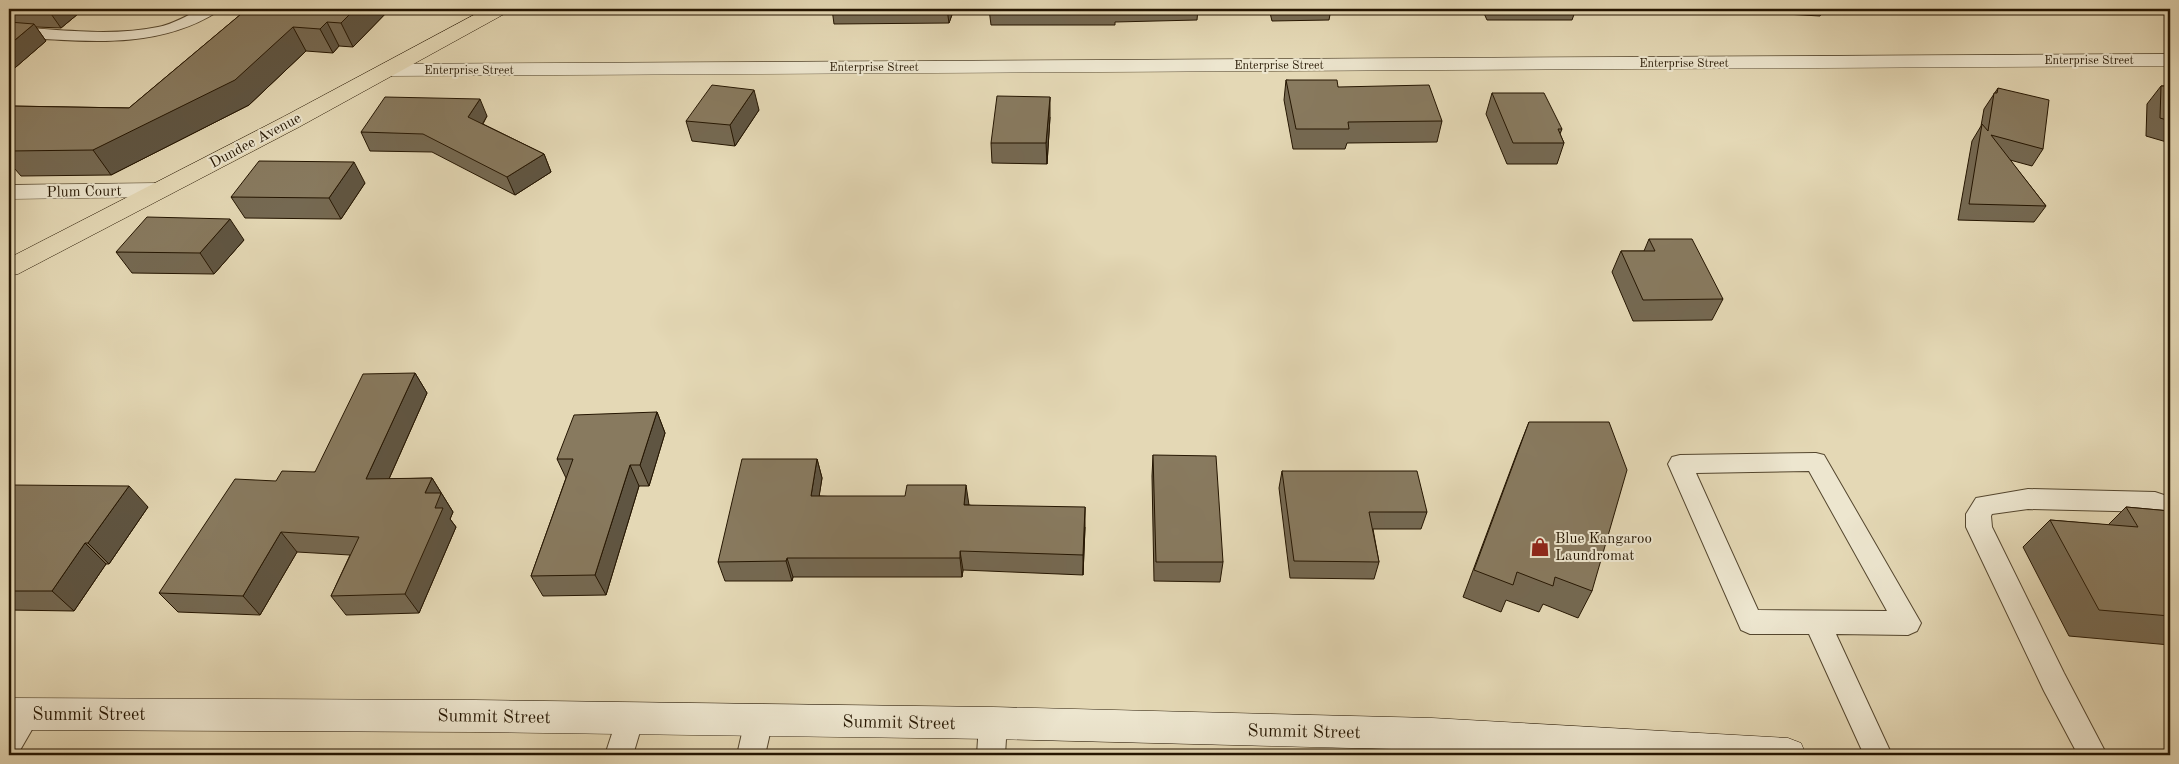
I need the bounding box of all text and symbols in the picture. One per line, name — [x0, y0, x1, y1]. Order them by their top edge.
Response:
street label: Enterprise Street — [2044, 55, 2134, 67]
street label: Enterprise Street — [1639, 58, 1729, 70]
street label: Enterprise Street — [1234, 60, 1324, 72]
street label: Enterprise Street — [829, 62, 919, 74]
street label: Enterprise Street — [424, 65, 514, 77]
street label: Dundee Avenue — [207, 111, 304, 172]
street label: Plum Court — [46, 184, 122, 201]
place label: Blue Kangaroo Laundromat — [1555, 532, 1652, 564]
shop icon: Blue Kangaroo Laundromat — [1529, 536, 1551, 558]
street label: Summit Street — [32, 706, 146, 724]
street label: Summit Street — [437, 707, 551, 727]
street label: Summit Street — [842, 713, 956, 733]
street label: Summit Street — [1247, 722, 1361, 742]

